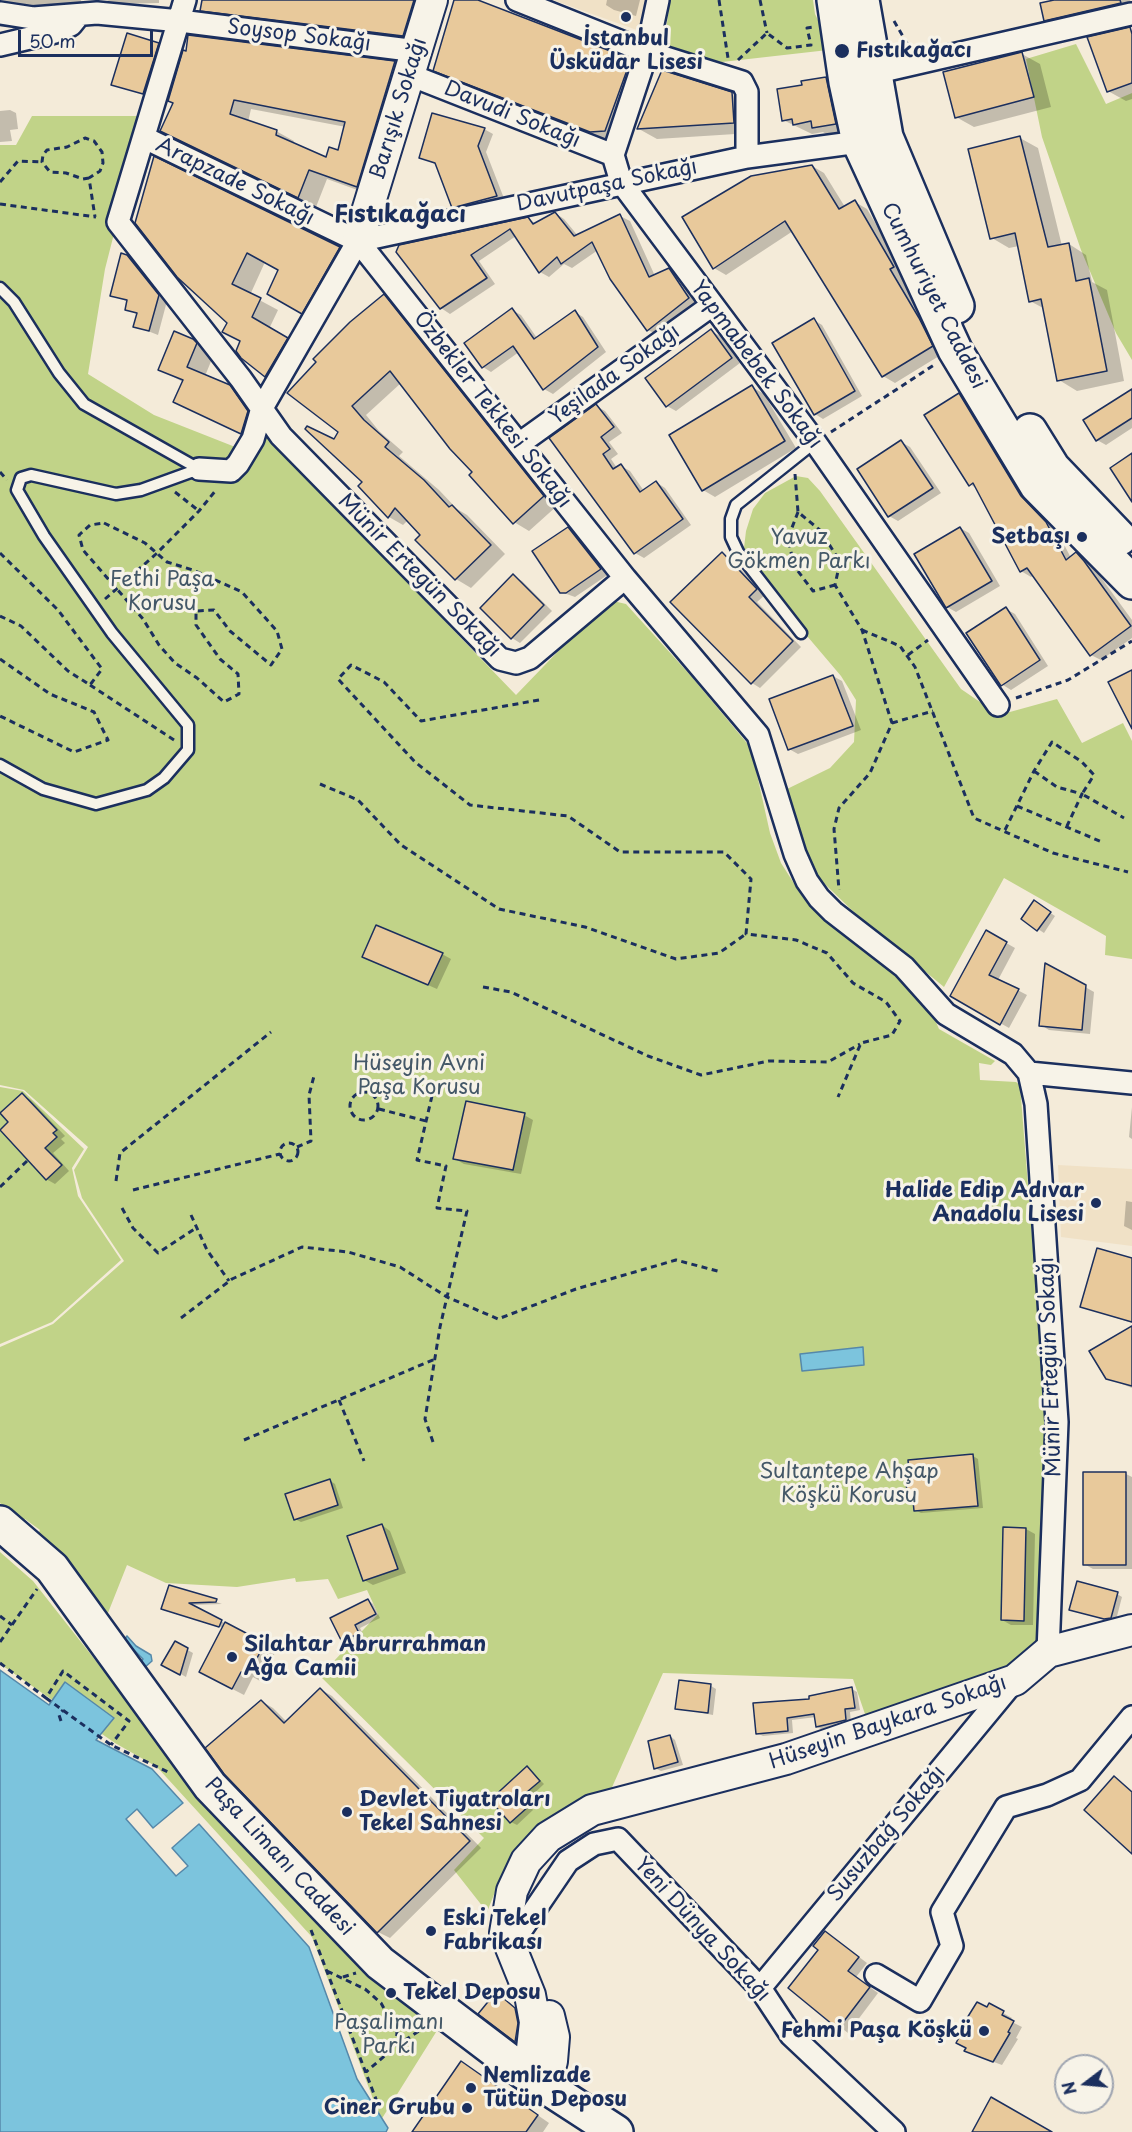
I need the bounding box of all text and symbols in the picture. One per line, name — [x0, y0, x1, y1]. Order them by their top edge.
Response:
marker: İstanbul Üsküdar Lisesi — [619, 10, 633, 24]
street label: Soysop Sokağı — [226, 15, 372, 57]
scale bar — [21, 18, 156, 56]
place label: İstanbul Üsküdar Lisesi — [549, 26, 703, 76]
text: 50 m — [29, 27, 76, 54]
street label: Barışık Sokağı — [365, 35, 433, 183]
place label: Fıstıkağacı — [856, 38, 972, 64]
marker: Fıstıkağacı — [833, 42, 851, 60]
street label: Davudi Sokağı — [440, 76, 584, 154]
street label: Arapzade Sokağı — [152, 133, 318, 231]
street label: Davutpaşa Sokağı — [514, 155, 700, 217]
street label: Cumhuriyet Caddesi — [875, 199, 991, 393]
district label: Fıstıkağacı — [334, 201, 466, 229]
street label: Yapmabebek Sokağı — [685, 276, 827, 454]
street label: Özbekler Tekkesi Sokağı — [407, 307, 577, 513]
street label: Yeşilada Sokağı — [545, 319, 685, 431]
street label: Münir Ertegün Sokağı — [332, 489, 506, 663]
place label: Setbaşı — [991, 524, 1070, 550]
park label: Yavuz Gökmen Parkı — [727, 525, 871, 575]
marker: Setbaşı — [1075, 530, 1089, 544]
park label: Fethi Paşa Korusu — [110, 567, 214, 617]
park label: Hüseyin Avni Paşa Korusu — [353, 1051, 485, 1101]
place label: Halide Edip Adıvar Anadolu Lisesi — [885, 1178, 1084, 1228]
marker: Halide Edip Adıvar Anadolu Lisesi — [1089, 1196, 1103, 1210]
street label: Münir Ertegün Sokağı — [1035, 1256, 1067, 1478]
park label: Sultantepe Ahşap Köşkü Korusu — [759, 1459, 939, 1509]
place label: Silahtar Abrurrahman Ağa Camii — [244, 1632, 486, 1682]
marker: Silahtar Abrurrahman Ağa Camii — [225, 1650, 239, 1664]
street label: Hüseyin Baykara Sokağı — [766, 1670, 1010, 1776]
street label: Susuzbağ Sokağı — [823, 1761, 951, 1907]
street label: Paşa Limanı Caddesi — [199, 1773, 359, 1941]
place label: Devlet Tiyatroları Tekel Sahnesi — [359, 1787, 550, 1837]
marker: Devlet Tiyatroları Tekel Sahnesi — [340, 1805, 354, 1819]
street label: Yeni Dünya Sokağı — [629, 1853, 775, 2007]
place label: Eski Tekel Fabrikası — [443, 1906, 546, 1956]
marker: Eski Tekel Fabrikası — [424, 1924, 438, 1938]
place label: Tekel Deposu — [403, 1980, 541, 2006]
marker: Tekel Deposu — [384, 1986, 398, 2000]
park label: Paşalimanı Parkı — [334, 2010, 444, 2060]
place label: Fehmi Paşa Köşkü — [781, 2018, 972, 2044]
marker: Fehmi Paşa Köşkü — [977, 2024, 991, 2038]
north arrow — [1054, 2054, 1114, 2114]
place label: Nemlizade Tütün Deposu — [483, 2063, 627, 2113]
text: N — [1055, 2079, 1082, 2098]
marker: Nemlizade Tütün Deposu — [464, 2081, 478, 2095]
place label: Ciner Grubu — [324, 2095, 455, 2121]
marker: Ciner Grubu — [460, 2101, 474, 2115]

